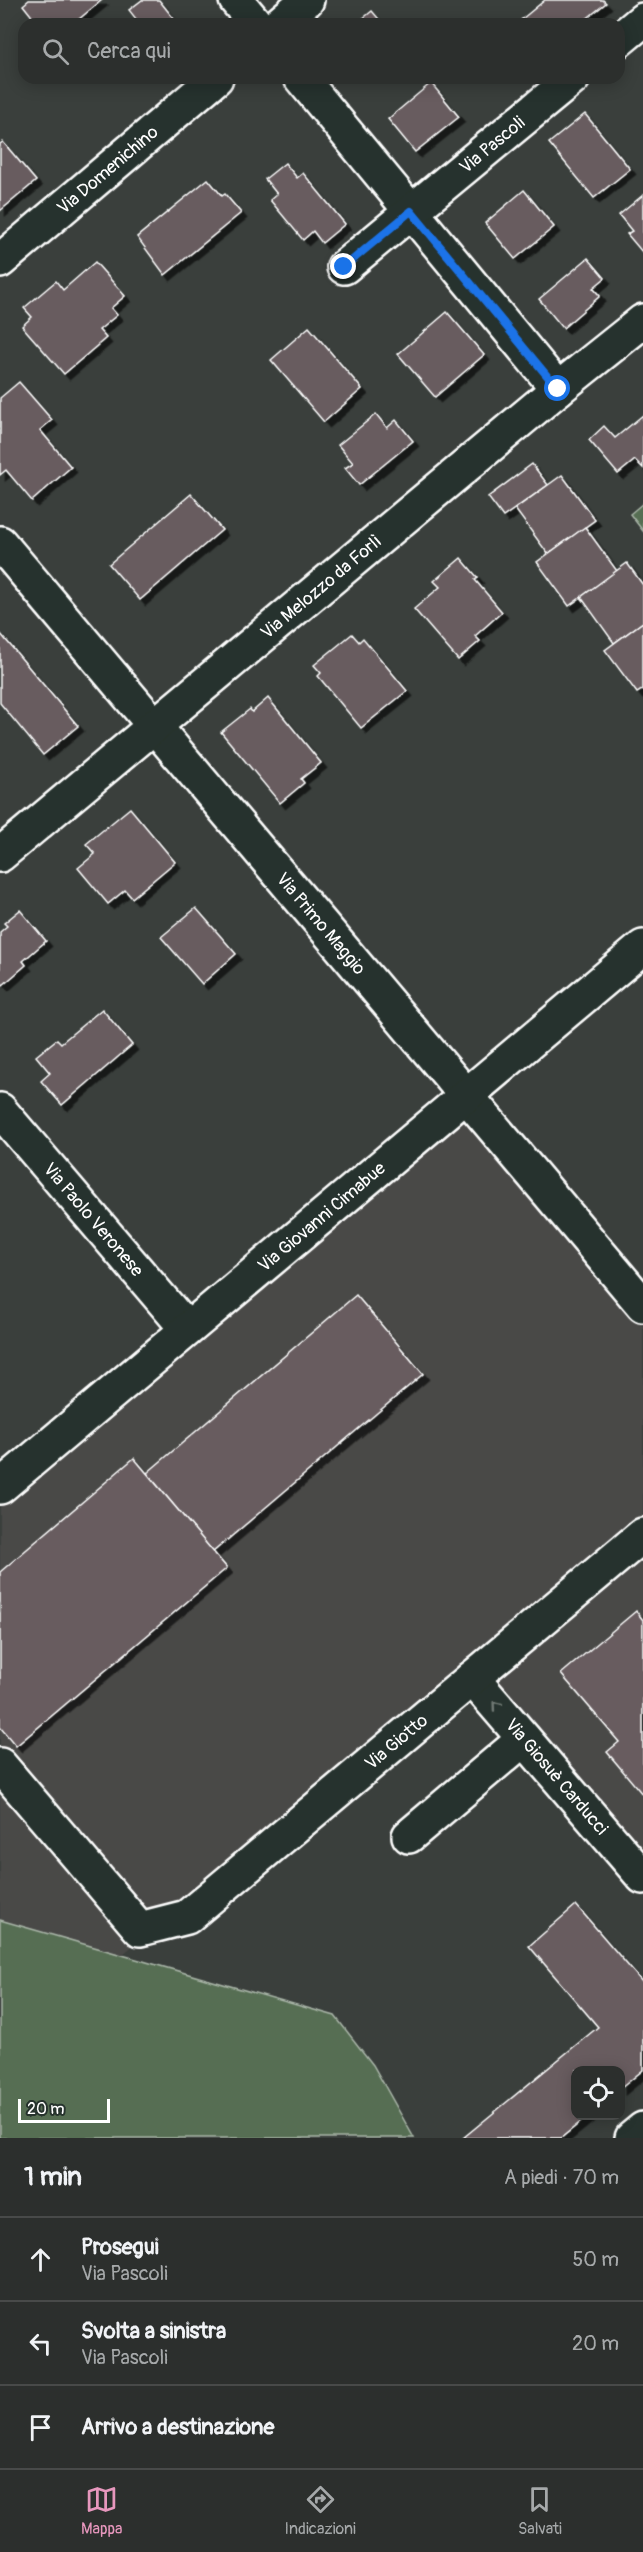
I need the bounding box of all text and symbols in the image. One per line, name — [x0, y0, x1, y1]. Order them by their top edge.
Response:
search box — [18, 18, 625, 84]
icon: search — [39, 35, 72, 68]
text: Cerca qui — [87, 37, 171, 65]
street label: Via Pascoli — [455, 111, 530, 179]
street label: Via Domenichino — [52, 120, 163, 219]
route end — [330, 253, 356, 279]
route start — [544, 375, 570, 401]
street label: Via Melozzo da Forlì — [256, 530, 386, 644]
street label: Via Primo Maggio — [271, 868, 371, 980]
street label: Via Giovanni Cimabue — [253, 1157, 390, 1277]
street label: Via Paolo Veronese — [38, 1158, 149, 1281]
one-way arrow — [492, 1701, 503, 1712]
street label: Via Giotto — [360, 1709, 433, 1775]
street label: Via Giosuè Carducci — [500, 1714, 613, 1840]
map controls — [571, 2066, 625, 2120]
button: locate — [571, 2066, 625, 2120]
scale bar — [18, 2096, 110, 2124]
text: 20 m — [27, 2099, 65, 2119]
text: 1 min — [24, 2161, 82, 2193]
text: A piedi · 70 m — [504, 2165, 619, 2190]
text: Prosegui — [81, 2233, 159, 2261]
icon: ahead — [24, 2243, 57, 2276]
text: 50 m — [572, 2247, 619, 2272]
text: Via Pascoli — [81, 2261, 168, 2286]
text: Svolta a sinistra — [81, 2317, 226, 2345]
icon: left — [24, 2327, 57, 2360]
text: 20 m — [572, 2331, 619, 2356]
text: Via Pascoli — [81, 2345, 168, 2370]
icon: arrive — [24, 2411, 57, 2444]
text: Arrivo a destinazione — [81, 2413, 274, 2441]
tab: Mappa — [81, 2483, 123, 2539]
tab: Indicazioni — [285, 2483, 356, 2539]
tab: Salvati — [518, 2483, 562, 2539]

